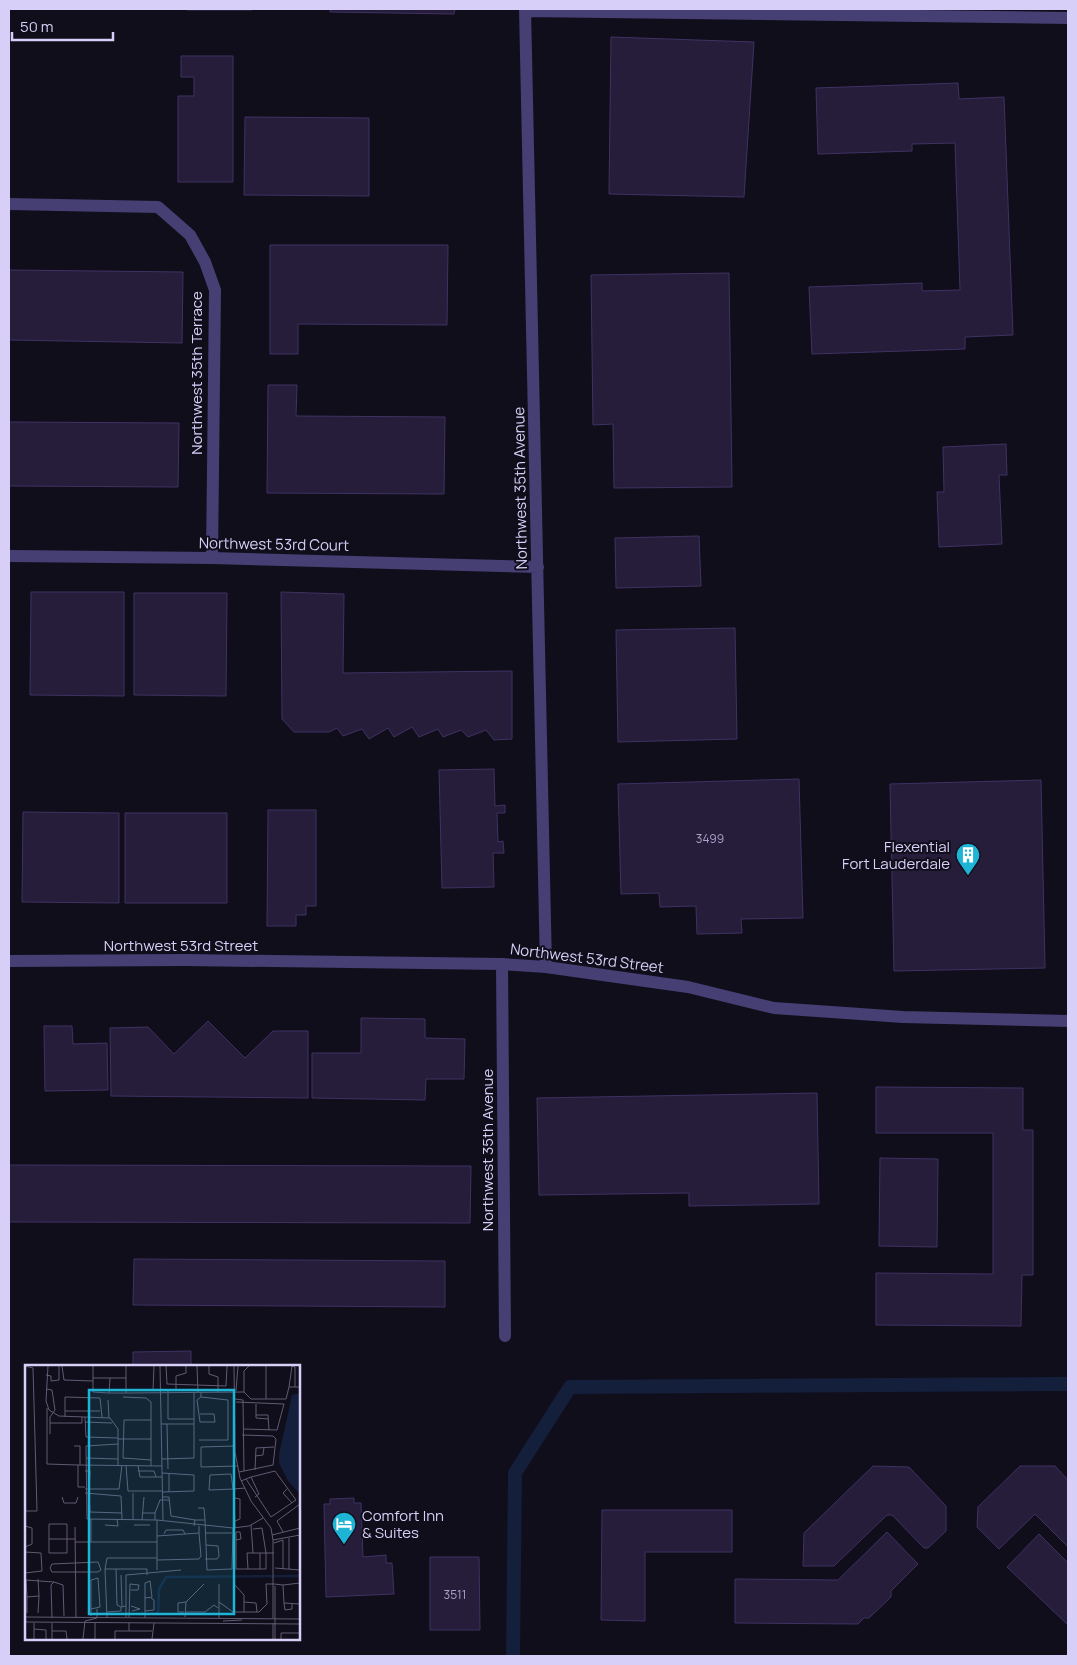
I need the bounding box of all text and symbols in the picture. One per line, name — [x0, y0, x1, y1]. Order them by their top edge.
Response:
scale bar — [12, 10, 114, 42]
text: 50 m — [20, 16, 54, 37]
street label: Northwest 35th Terrace — [186, 291, 207, 455]
street label: Northwest 35th Avenue — [508, 406, 532, 569]
street label: Northwest 53rd Court — [199, 532, 349, 556]
house number: 3499 — [696, 830, 724, 847]
place label: Flexential Fort Lauderdale — [842, 836, 950, 874]
building icon: Flexential Fort Lauderdale — [955, 842, 981, 876]
street label: Northwest 53rd Street — [104, 935, 258, 956]
street label: Northwest 53rd Street — [509, 938, 665, 978]
street label: Northwest 35th Avenue — [477, 1068, 498, 1231]
inset map — [25, 1365, 300, 1640]
place label: Comfort Inn & Suites — [362, 1505, 444, 1543]
hotel icon: Comfort Inn & Suites — [331, 1511, 357, 1545]
house number: 3511 — [444, 1586, 466, 1603]

